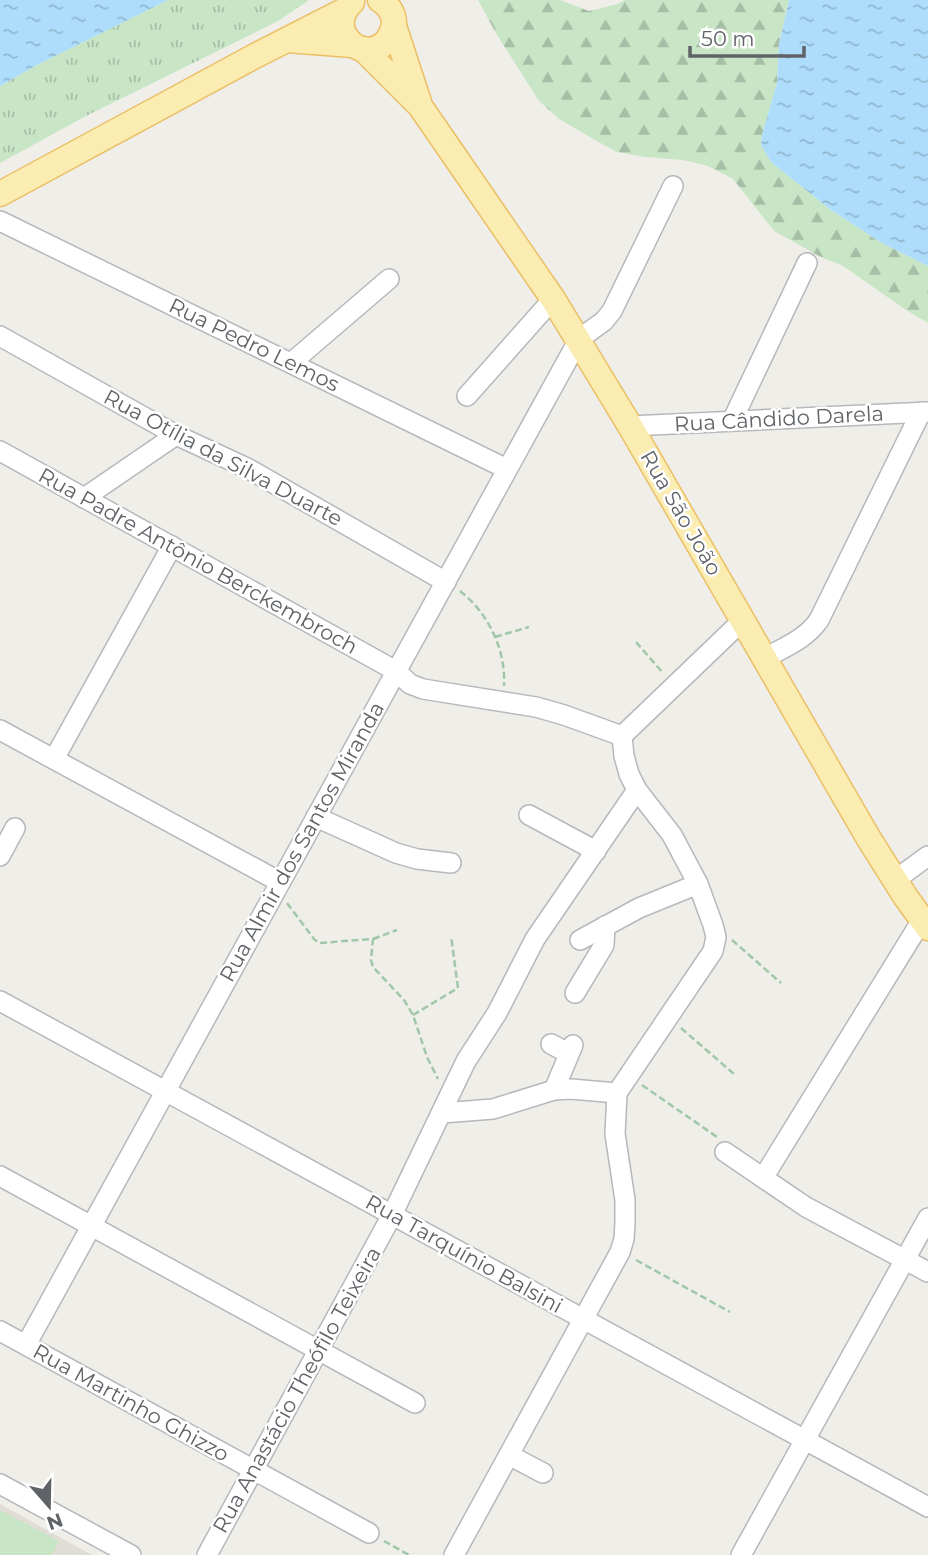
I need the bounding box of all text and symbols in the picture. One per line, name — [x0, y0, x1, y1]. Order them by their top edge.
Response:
scale bar — [690, 14, 804, 58]
text: 50 m — [701, 26, 755, 51]
street label: Rua Pedro Lemos — [165, 292, 343, 397]
street label: Rua Otília da Silva Duarte — [100, 384, 347, 531]
street label: Rua Cândido Darela — [674, 401, 884, 436]
street label: Rua São João — [636, 446, 727, 580]
street label: Rua Padre Antônio Berckembroch — [34, 462, 362, 659]
street label: Rua Almir dos Santos Miranda — [214, 698, 389, 986]
street label: Rua Tarquínio Balsini — [361, 1189, 567, 1318]
street label: Rua Anastácio Theófilo Teixeira — [207, 1242, 386, 1537]
street label: Rua Martinho Ghizzo — [29, 1338, 234, 1467]
north arrow — [14, 1471, 84, 1541]
text: N — [43, 1508, 66, 1535]

